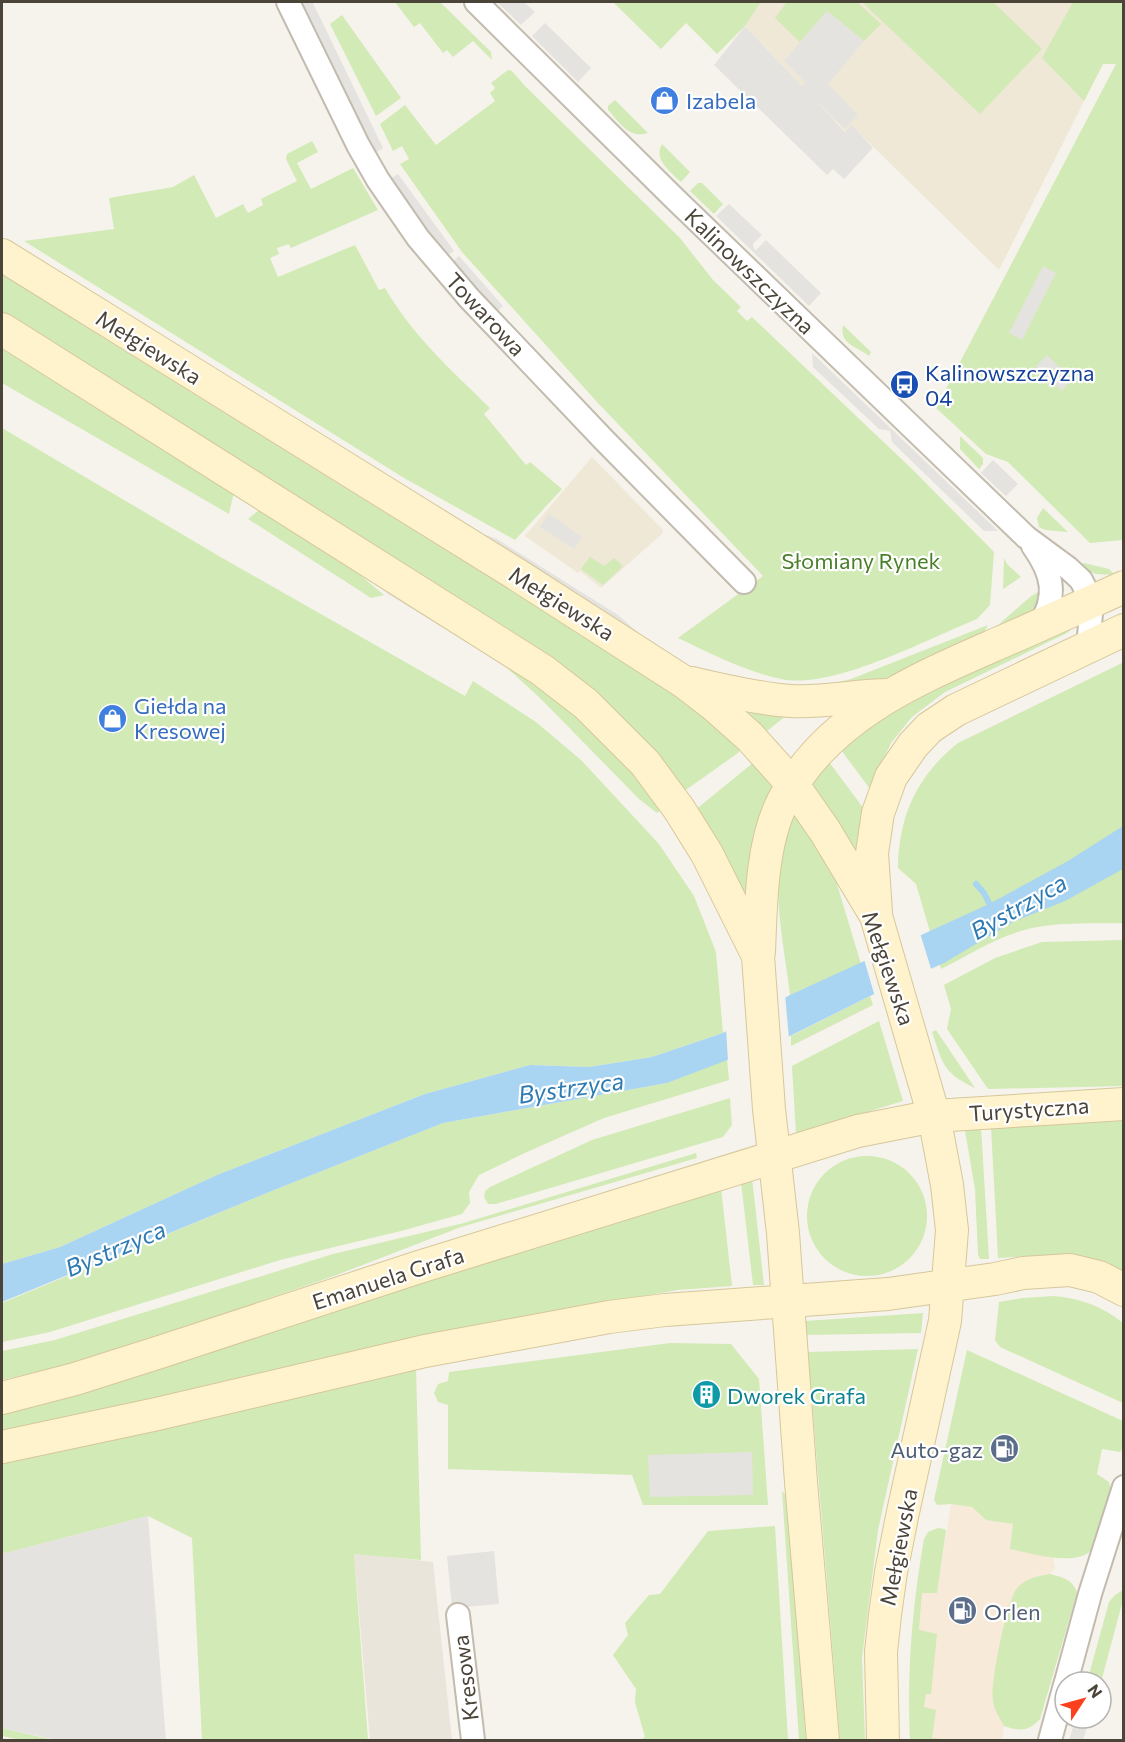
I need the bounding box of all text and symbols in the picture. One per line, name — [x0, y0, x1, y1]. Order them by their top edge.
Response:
shop icon: Izabela — [649, 84, 681, 116]
place label: Izabela — [686, 87, 756, 114]
street label: Kalinowszczyzna — [680, 202, 820, 340]
street label: Towarowa — [441, 267, 531, 361]
street label: Mełgiewska — [91, 304, 207, 390]
place label: Kalinowszczyzna 04 — [925, 359, 1095, 411]
bus stop icon: Kalinowszczyzna 04 — [888, 369, 920, 401]
park label: Słomiany Rynek — [781, 547, 941, 574]
street label: Mełgiewska — [504, 560, 620, 646]
place label: Giełda na Kresowej — [134, 692, 227, 744]
shop icon: Giełda na Kresowej — [97, 702, 129, 734]
water label: Bystrzyca — [965, 867, 1071, 945]
street label: Mełgiewska — [857, 907, 921, 1029]
water label: Bystrzyca — [516, 1065, 626, 1109]
street label: Turystyczna — [968, 1091, 1090, 1127]
water label: Bystrzyca — [60, 1214, 170, 1282]
street label: Emanuela Grafa — [309, 1241, 467, 1315]
building icon: Dworek Grafa — [690, 1379, 722, 1411]
place label: Dworek Grafa — [727, 1382, 866, 1409]
fuel station icon: Auto-gaz — [988, 1433, 1020, 1465]
place label: Auto-gaz — [890, 1436, 983, 1463]
street label: Mełgiewska — [873, 1486, 923, 1608]
fuel station icon: Orlen — [947, 1595, 979, 1627]
place label: Orlen — [984, 1598, 1041, 1625]
street label: Kresowa — [446, 1633, 484, 1723]
north arrow — [1053, 1670, 1113, 1730]
text: N — [1084, 1680, 1107, 1701]

